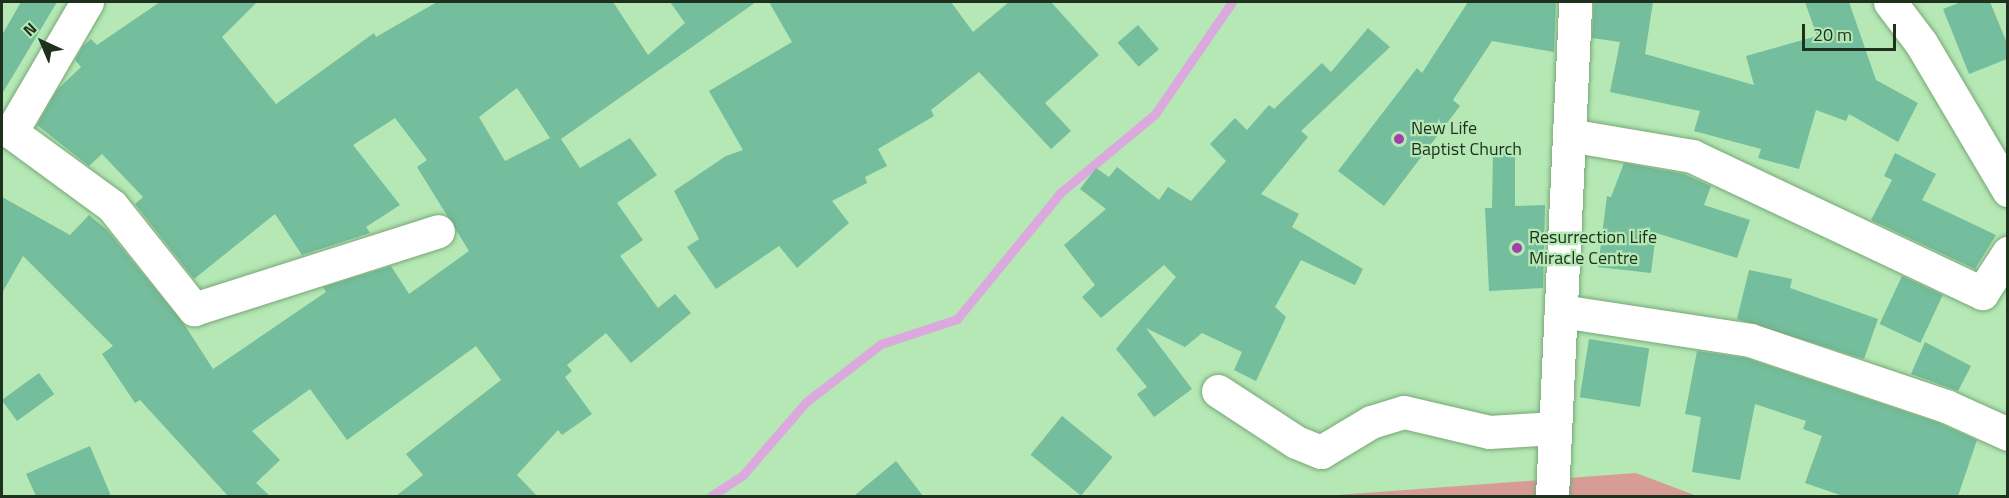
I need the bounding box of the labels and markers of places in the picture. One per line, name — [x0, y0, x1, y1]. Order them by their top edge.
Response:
place label: New Life Baptist Church — [1411, 118, 1522, 160]
marker: New Life Baptist Church — [1392, 132, 1406, 146]
place label: Resurrection Life Miracle Centre — [1529, 227, 1657, 270]
marker: Resurrection Life Miracle Centre — [1510, 241, 1524, 255]

